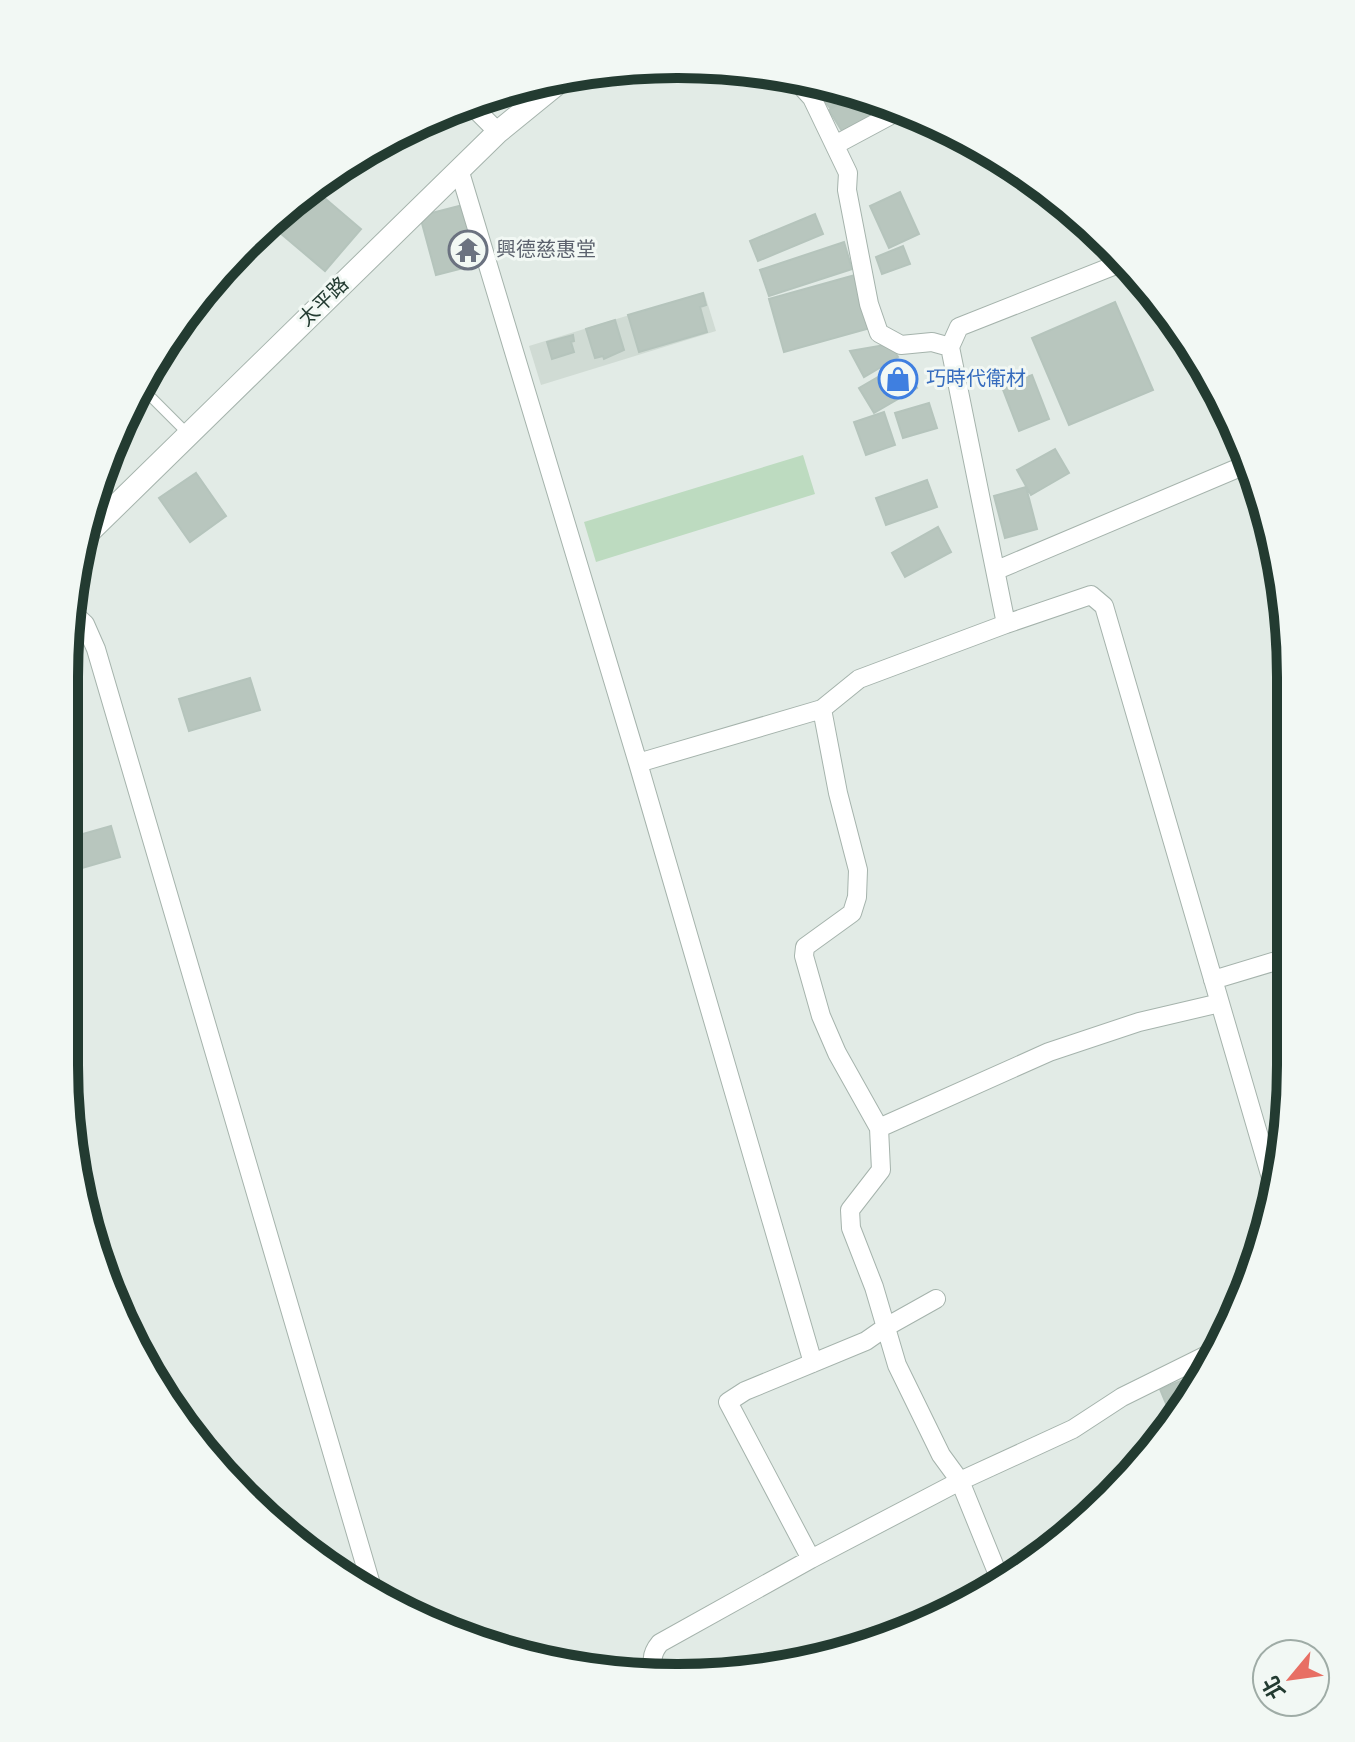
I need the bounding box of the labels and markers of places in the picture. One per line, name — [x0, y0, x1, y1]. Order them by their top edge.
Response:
temple icon: 興德慈惠堂 — [447, 229, 489, 271]
place label: 興德慈惠堂 — [496, 236, 596, 264]
shop icon: 巧時代衛材 — [877, 358, 919, 400]
place label: 巧時代衛材 — [926, 365, 1026, 393]

